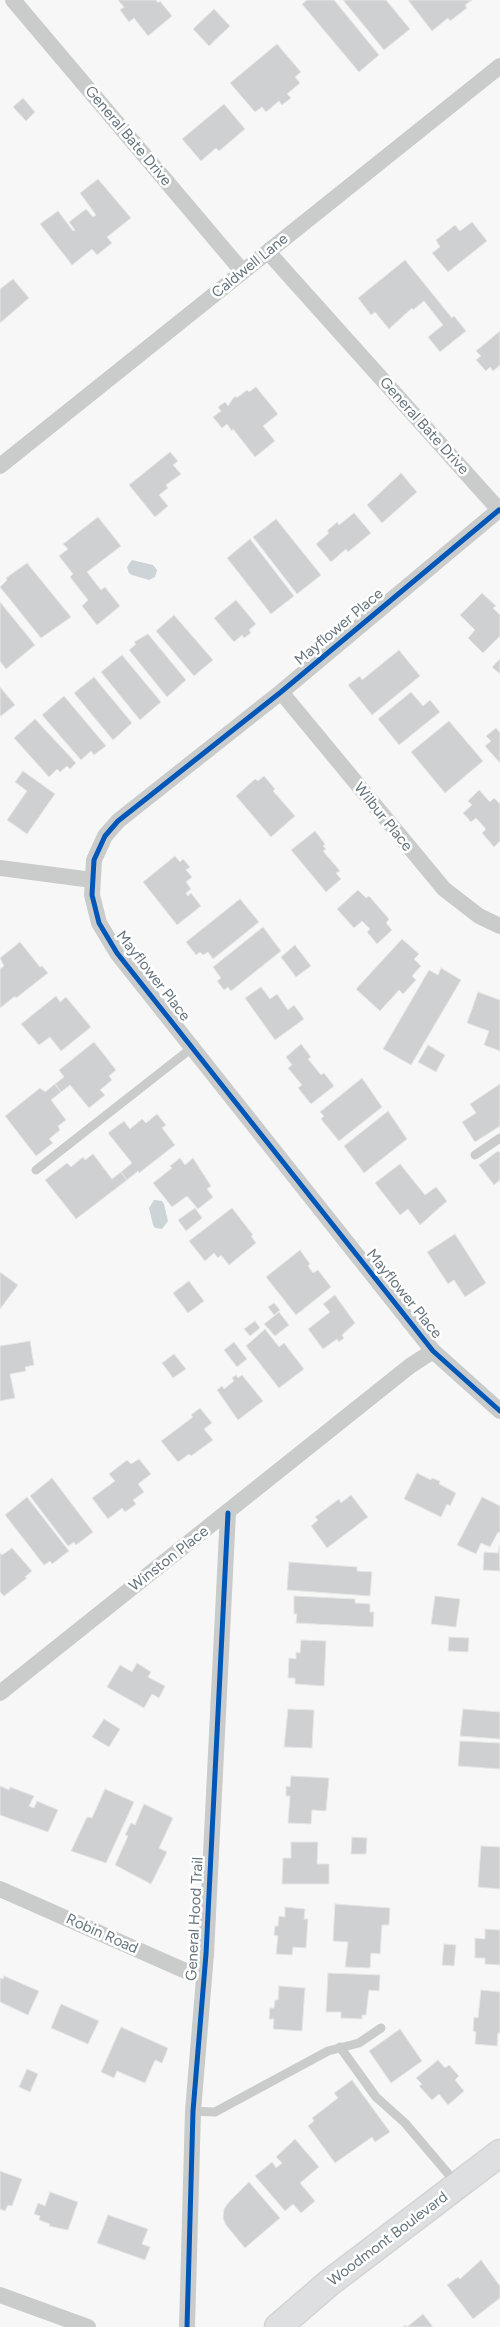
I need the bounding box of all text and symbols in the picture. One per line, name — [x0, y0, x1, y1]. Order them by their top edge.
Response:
street label: General Bate Drive — [81, 82, 175, 190]
street label: Caldwell Lane — [208, 230, 292, 302]
street label: General Bate Drive — [376, 374, 472, 478]
street label: Mayflower Place — [291, 585, 387, 669]
street label: Wilbur Place — [350, 779, 416, 855]
street label: Mayflower Place — [112, 927, 194, 1025]
street label: Mayflower Place — [362, 1246, 446, 1342]
street label: Winston Place — [126, 1522, 212, 1596]
street label: General Hood Trail — [183, 1857, 207, 1981]
street label: Robin Road — [63, 1910, 141, 1958]
street label: Woodmont Boulevard — [324, 2188, 452, 2290]

